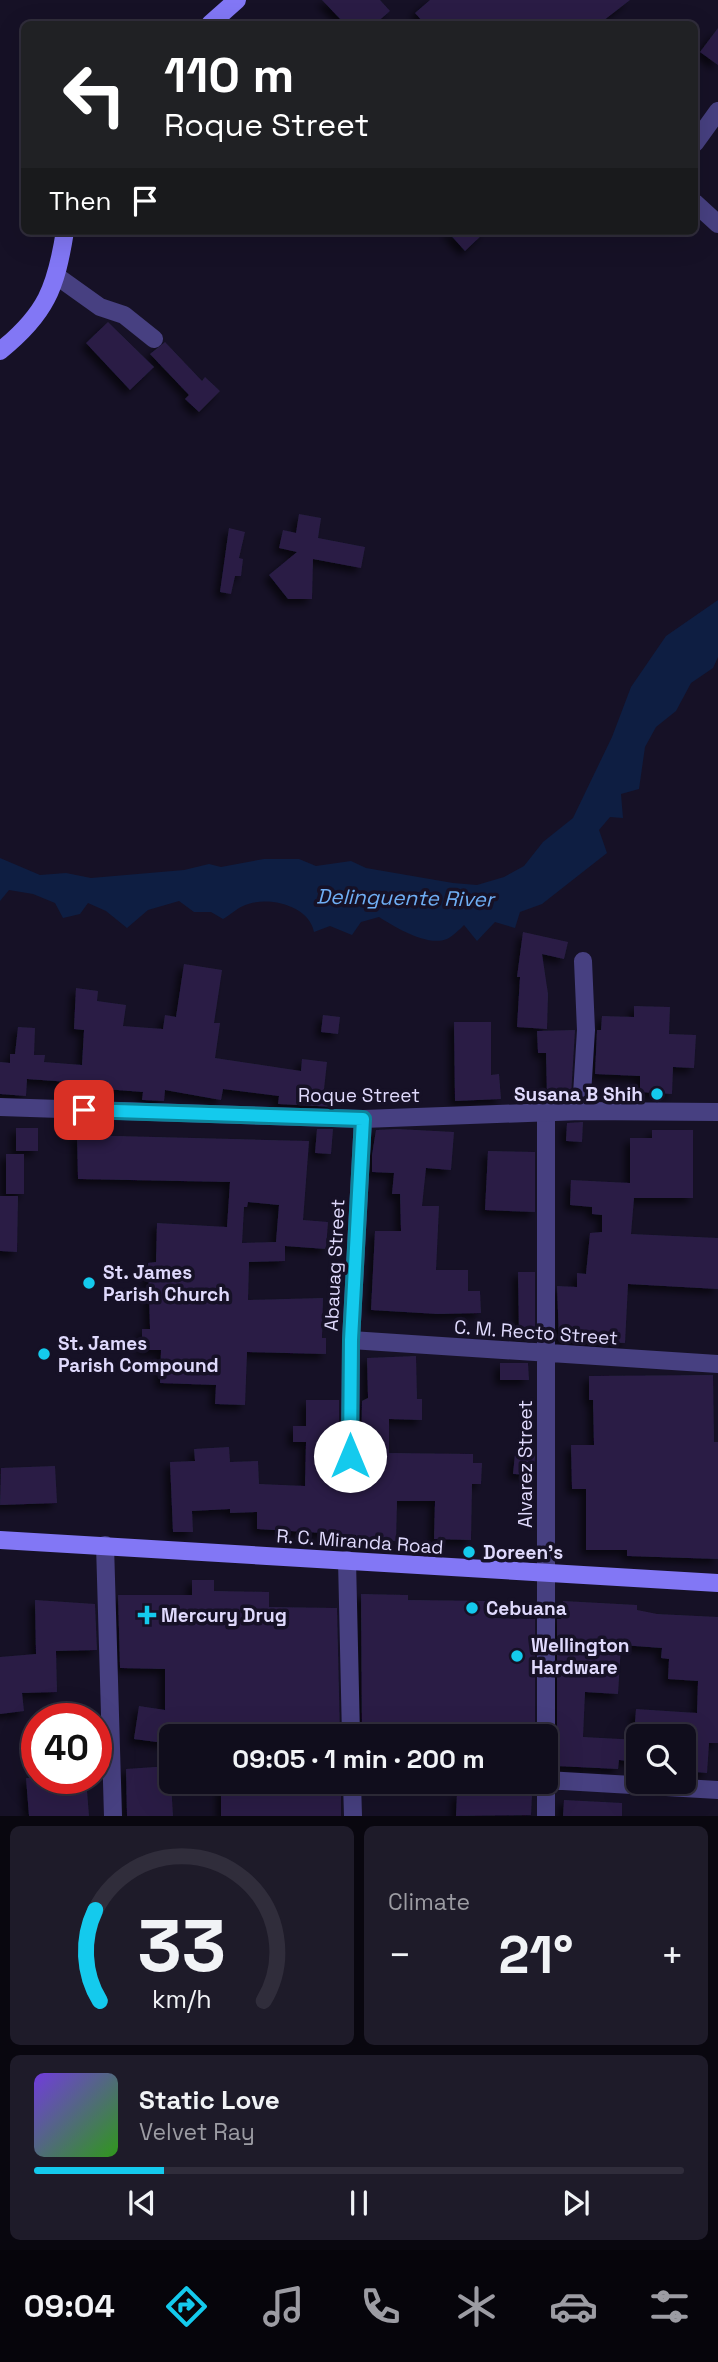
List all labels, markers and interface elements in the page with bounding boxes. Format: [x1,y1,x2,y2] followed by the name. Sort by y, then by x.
[164,44,294,106] text: 110 m
[49,49,140,140] icon: left
[164,105,369,145] text: Roque Street
[126,182,164,220] icon: arrive
[49,184,112,218] text: Then
[316,882,496,913] water label: Delinguente River
[54,1080,114,1140] pin
[514,1082,643,1107] place label: Susana B Shih
[298,1083,420,1108] street label: Roque Street
[649,1086,665,1102] marker: Susana B Shih
[65,1091,103,1129] icon: arrive
[319,1198,350,1332] street label: Abauag Street
[103,1260,230,1307] place label: St. James Parish Church
[81,1275,97,1291] marker: St. James Parish Church
[453,1314,619,1351] street label: C. M. Recto Street
[58,1331,219,1378] place label: St. James Parish Compound
[36,1346,52,1362] marker: St. James Parish Compound
[513,1400,538,1528] street label: Alvarez Street
[313,1419,387,1493] position arrow
[276,1523,444,1560] street label: R. C. Miranda Road
[483,1540,563,1565] place label: Doreen's
[461,1544,477,1560] marker: Doreen's
[486,1596,567,1621] place label: Cebuana
[464,1600,480,1616] marker: Cebuana
[161,1603,287,1628] place label: Mercury Drug
[139,1607,155,1623] marker: Mercury Drug
[531,1633,630,1680] place label: Wellington Hardware
[509,1648,525,1664] marker: Wellington Hardware
[21,1703,112,1794] speed limit sign: 40
[626,1724,696,1794] map controls
[626,1724,696,1794] button: search
[232,1742,485,1776] text: 09:05 · 1 min · 200 m
[388,1887,470,1917] text: Climate
[138,1900,226,1993] text: 33
[499,1922,573,1988] text: 21°
[388,1931,412,1979] text: −
[660,1931,684,1979] text: +
[152,1983,212,2015] text: km/h
[139,2083,280,2117] text: Static Love
[139,2117,255,2147] text: Velvet Ray
[123,2184,161,2222] icon: previous
[340,2184,378,2222] icon: pause
[557,2184,595,2222] icon: next
[162,2282,211,2331] icon: directions
[259,2282,308,2331] icon: music
[356,2282,405,2331] icon: phone
[452,2282,501,2331] icon: climate
[549,2282,598,2331] icon: car
[645,2282,694,2331] icon: filters
[24,2286,115,2326] text: 09:04

